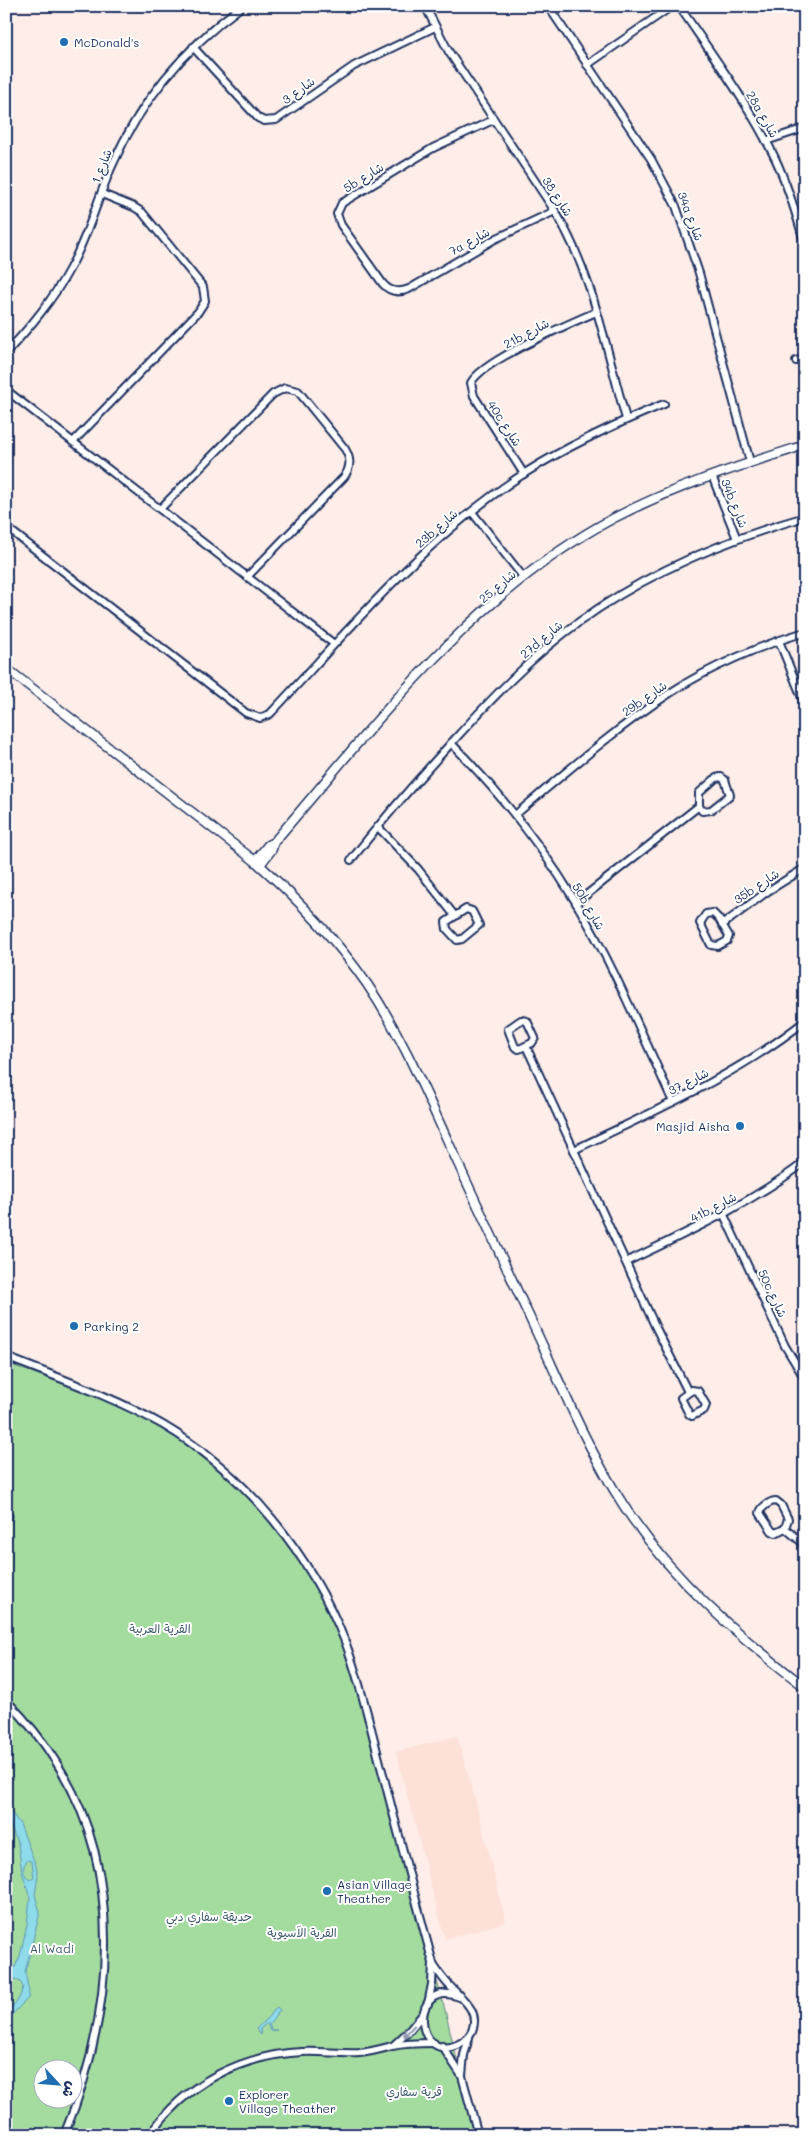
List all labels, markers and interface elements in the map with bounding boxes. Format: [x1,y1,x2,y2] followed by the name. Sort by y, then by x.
[74,34,139,50] place label: McDonald's
[58,36,70,48] marker: McDonald's
[278,73,319,109] street label: شارع 3
[742,88,783,141] street label: 28a شارع
[87,147,117,186] street label: شارع 1
[340,158,387,197] street label: 5b شارع
[538,173,577,220] street label: شارع 38
[672,189,708,244] street label: 34a شارع
[446,223,493,260] street label: 7a شارع
[500,314,553,353] street label: 21b شارع
[483,397,526,450] street label: 40c شارع
[716,476,752,531] street label: 34b شارع
[411,505,462,552] street label: 23b شارع
[475,566,520,608] street label: شارع 25
[516,617,567,663] street label: 27d شارع
[618,677,671,721] street label: 29b شارع
[730,865,783,909] street label: 35b شارع
[567,880,609,933] street label: 50b شارع
[665,1064,712,1100] street label: شارع 37
[656,1118,730,1134] place label: Masjid Aisha
[734,1120,746,1132] marker: Masjid Aisha
[687,1188,740,1228] street label: 41b شارع
[753,1266,791,1320] street label: 50c شارع
[84,1318,139,1334] place label: Parking 2
[68,1320,80,1332] marker: Parking 2
[129,1620,191,1637] park label: القرية العربية
[337,1876,412,1906] place label: Asian Village Theather
[321,1885,333,1897] marker: Asian Village Theather
[166,1908,252,1928] park label: حديقة سفاري دبي
[267,1924,337,1940] park label: القرية الآسيوية
[30,1940,74,1956] park label: Al Wadi
[403,2025,415,2038] one-way arrow
[32,2058,82,2108] north arrow
[58,2079,82,2101] text: ش
[386,2083,442,2101] park label: قرية سفاري
[239,2086,336,2116] place label: Explorer Village Theather
[223,2095,235,2107] marker: Explorer Village Theather

